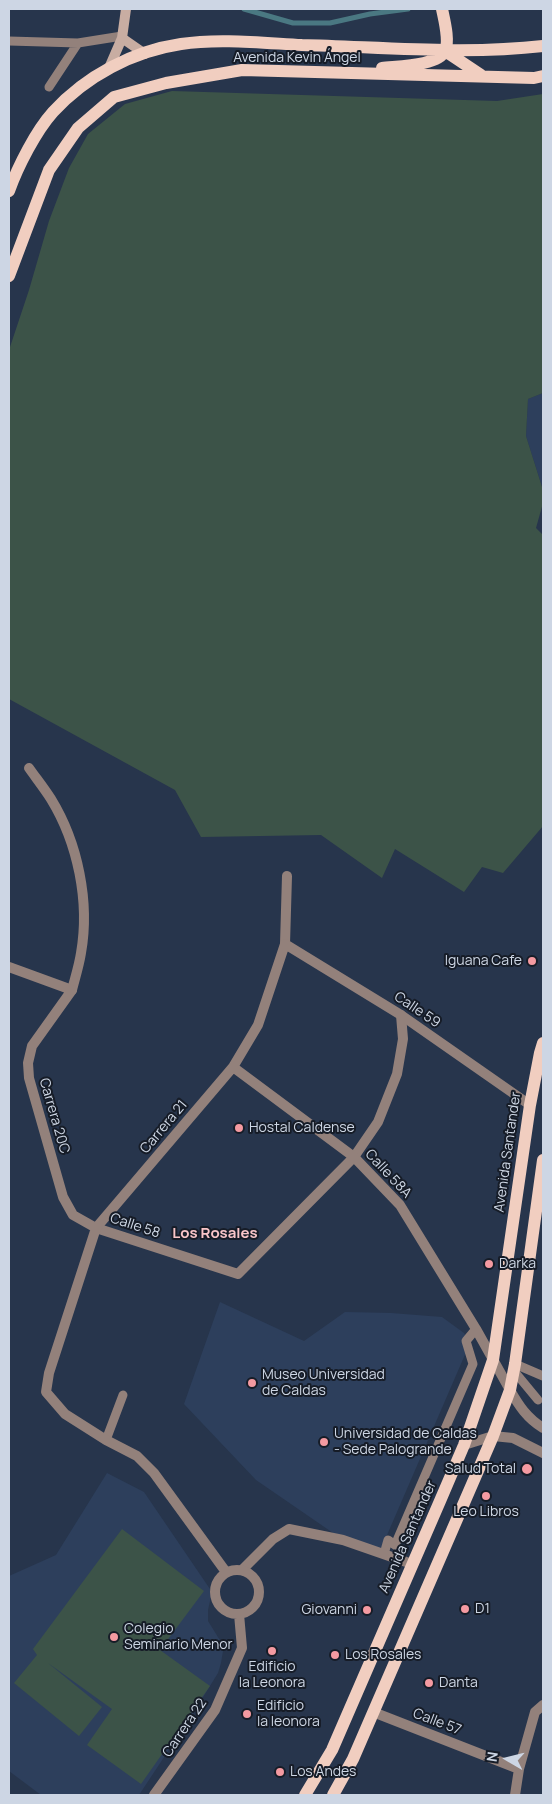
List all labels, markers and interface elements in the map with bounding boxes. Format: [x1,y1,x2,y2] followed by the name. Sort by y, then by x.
[233,50,361,66] street label: Avenida Kevin Ángel
[445,953,522,969] place label: Iguana Cafe
[526,955,538,967] marker: Iguana Cafe
[391,988,443,1032] street label: Calle 59
[35,1076,73,1156] street label: Carrera 20C
[491,1091,525,1213] street label: Avenida Santander
[137,1097,191,1157] street label: Carrera 21
[249,1120,355,1136] place label: Hostal Caldense
[233,1122,245,1134] marker: Hostal Caldense
[361,1146,415,1202] street label: Calle 58A
[108,1210,162,1242] street label: Calle 58
[172,1225,258,1243] district label: Los Rosales
[499,1256,536,1272] place label: Darka
[483,1258,495,1270] marker: Darka
[262,1367,385,1400] place label: Museo Universidad de Caldas
[246,1377,258,1389] marker: Museo Universidad de Caldas
[334,1426,477,1458] place label: Universidad de Caldas - Sede Palogrande
[318,1436,330,1448] marker: Universidad de Caldas - Sede Palogrande
[445,1461,516,1477] place label: Salud Total
[520,1462,534,1476] marker: Salud Total
[376,1478,440,1596] street label: Avenida Santander
[480,1490,492,1502] marker: Leo Libros
[453,1504,519,1520] place label: Leo Libros
[475,1601,490,1617] place label: D1
[301,1602,357,1618] place label: Giovanni
[459,1603,471,1615] marker: D1
[361,1604,373,1616] marker: Giovanni
[124,1621,233,1654] place label: Colegio Seminario Menor
[108,1631,120,1643] marker: Colegio Seminario Menor
[266,1645,278,1657] marker: Edificio la Leonora
[345,1647,421,1663] place label: Los Rosales
[329,1649,341,1661] marker: Los Rosales
[239,1659,305,1691] place label: Edificio la Leonora
[439,1675,478,1691] place label: Danta
[423,1677,435,1689] marker: Danta
[159,1695,211,1761] street label: Carrera 22
[257,1698,320,1730] place label: Edificio la leonora
[410,1705,464,1739] street label: Calle 57
[241,1708,253,1720] marker: Edificio la leonora
[482,1734,532,1784] north arrow
[482,1751,502,1763] text: N
[290,1764,356,1780] place label: Los Andes
[274,1766,286,1778] marker: Los Andes

